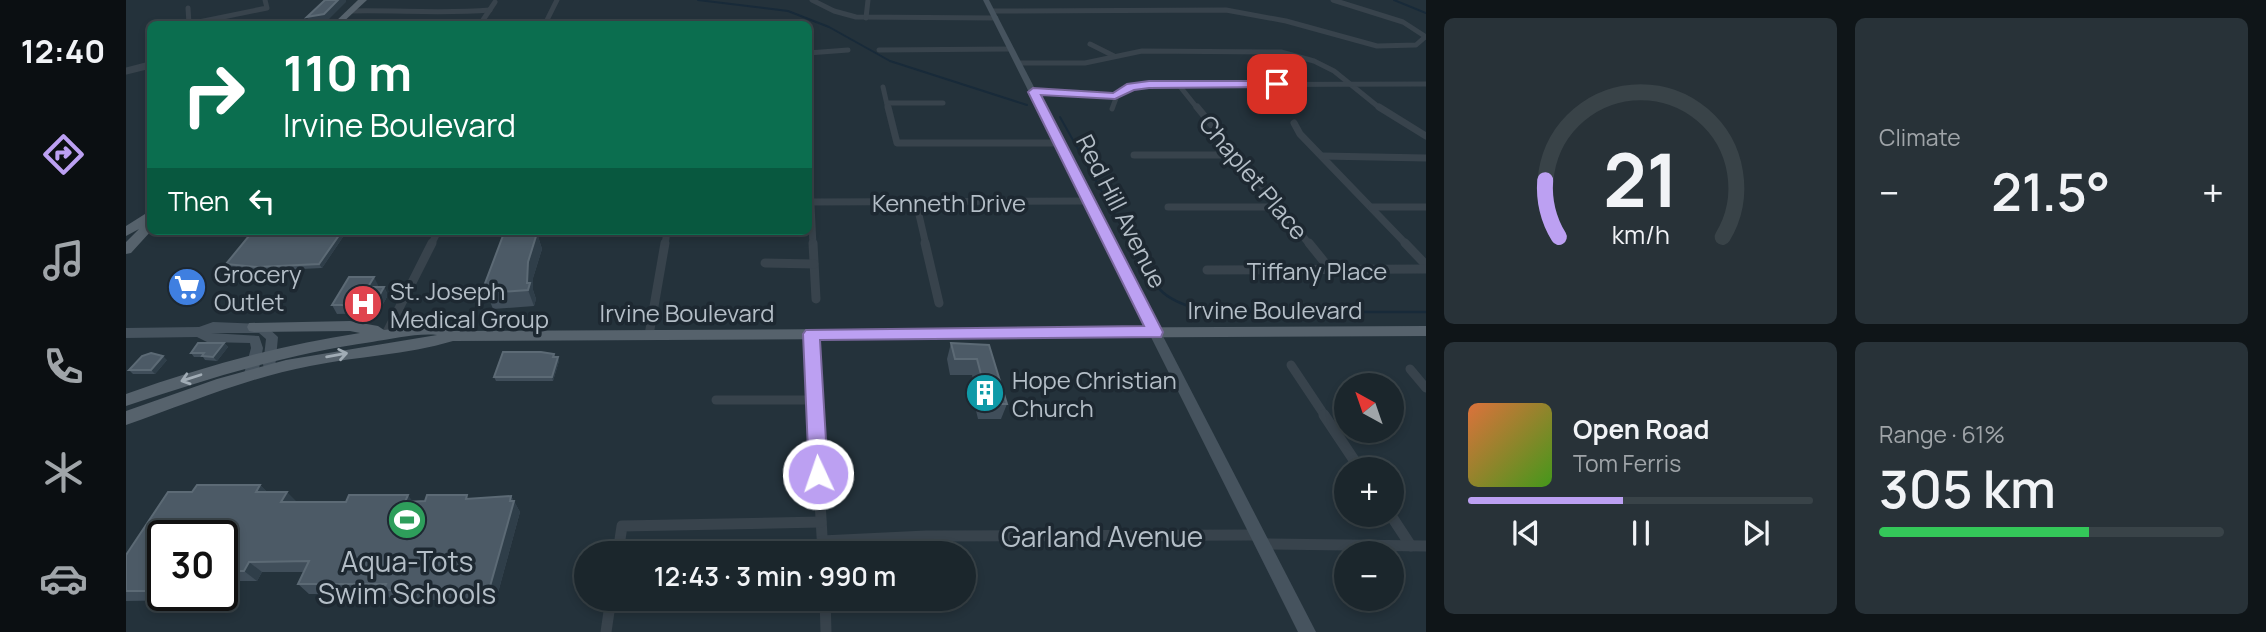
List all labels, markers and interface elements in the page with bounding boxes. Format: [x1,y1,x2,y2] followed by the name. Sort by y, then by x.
[21,29,105,73] text: 12:40
[283,39,412,106] text: 110 m
[168,49,259,140] icon: right
[1247,54,1307,114] pin
[1258,65,1296,103] icon: arrive
[283,103,516,147] text: Irvine Boulevard
[1192,108,1316,246] street label: Chaplet Place
[1879,121,1961,153] text: Climate
[1069,128,1175,294] street label: Red Hill Avenue
[1603,129,1678,229] text: 21
[39,130,88,179] icon: directions
[1991,156,2110,227] text: 21.5°
[1879,166,1900,218] text: −
[2202,166,2224,218] text: +
[243,182,281,220] icon: left
[168,183,229,219] text: Then
[872,186,1026,219] street label: Kenneth Drive
[1611,217,1670,252] text: km/h
[39,236,88,285] icon: music
[1247,254,1387,287] street label: Tiffany Place
[214,257,302,318] place label: Grocery Outlet
[166,266,208,308] supermarket icon: Grocery Outlet
[390,274,549,335] place label: St. Joseph Medical Group
[342,283,384,325] hospital icon: St. Joseph Medical Group
[1188,293,1362,326] street label: Irvine Boulevard
[600,296,774,329] street label: Irvine Boulevard
[39,342,88,391] icon: phone
[325,348,348,362] one-way arrow
[1012,363,1177,424] place label: Hope Christian Church
[181,372,203,385] one-way arrow
[964,372,1006,414] building icon: Hope Christian Church
[1334,373,1404,443] north arrow
[1334,373,1404,611] map controls
[1573,411,1709,447] text: Open Road
[1879,418,2005,450] text: Range · 61%
[781,437,855,511] position arrow
[1573,447,1681,479] text: Tom Ferris
[39,448,88,497] icon: climate
[1879,453,2056,524] text: 305 km
[1334,457,1404,527] button: +
[386,499,428,541] sports icon: Aqua-Tots Swim Schools
[1507,514,1545,552] icon: previous
[1622,514,1660,552] icon: pause
[1737,514,1775,552] icon: next
[1001,517,1203,555] street label: Garland Avenue
[147,520,238,611] speed limit sign: 30
[1334,541,1404,611] button: −
[318,542,496,612] place label: Aqua-Tots Swim Schools
[39,554,88,603] icon: car
[654,558,896,594] text: 12:43 · 3 min · 990 m

